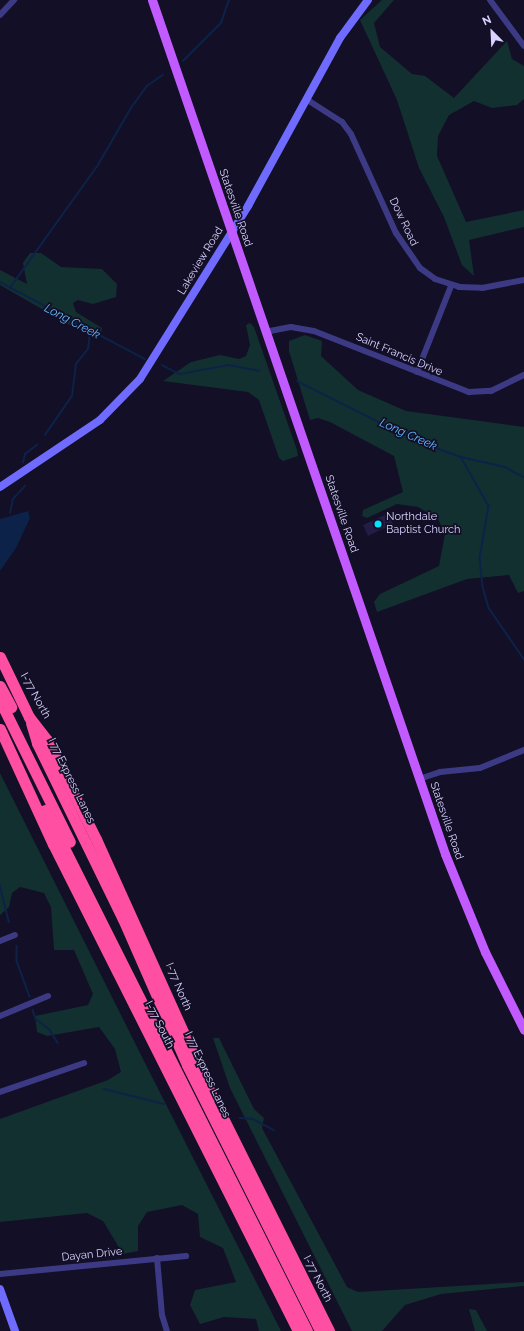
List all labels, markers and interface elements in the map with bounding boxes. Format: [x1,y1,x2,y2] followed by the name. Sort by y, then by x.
[472,12,512,52] north arrow
[480,13,493,28] text: N
[216,167,254,249] street label: Statesville Road
[386,196,420,248] street label: Dow Road
[176,225,226,297] street label: Lakeview Road
[42,301,102,343] water label: Long Creek
[354,331,444,379] street label: Saint Francis Drive
[377,416,439,454] water label: Long Creek
[322,473,360,555] street label: Statesville Road
[386,511,461,537] place label: Northdale Baptist Church
[373,519,383,529] marker: Northdale Baptist Church
[17,671,53,721] street label: I-77 North
[45,736,97,826] street label: I 77 Express Lanes
[427,780,465,862] street label: Statesville Road
[162,961,194,1013] street label: I-77 North
[141,999,177,1051] street label: I-77 South
[181,1030,233,1120] street label: I 77 Express Lanes
[61,1245,123,1265] street label: Dayan Drive
[300,1254,334,1304] street label: I-77 North

